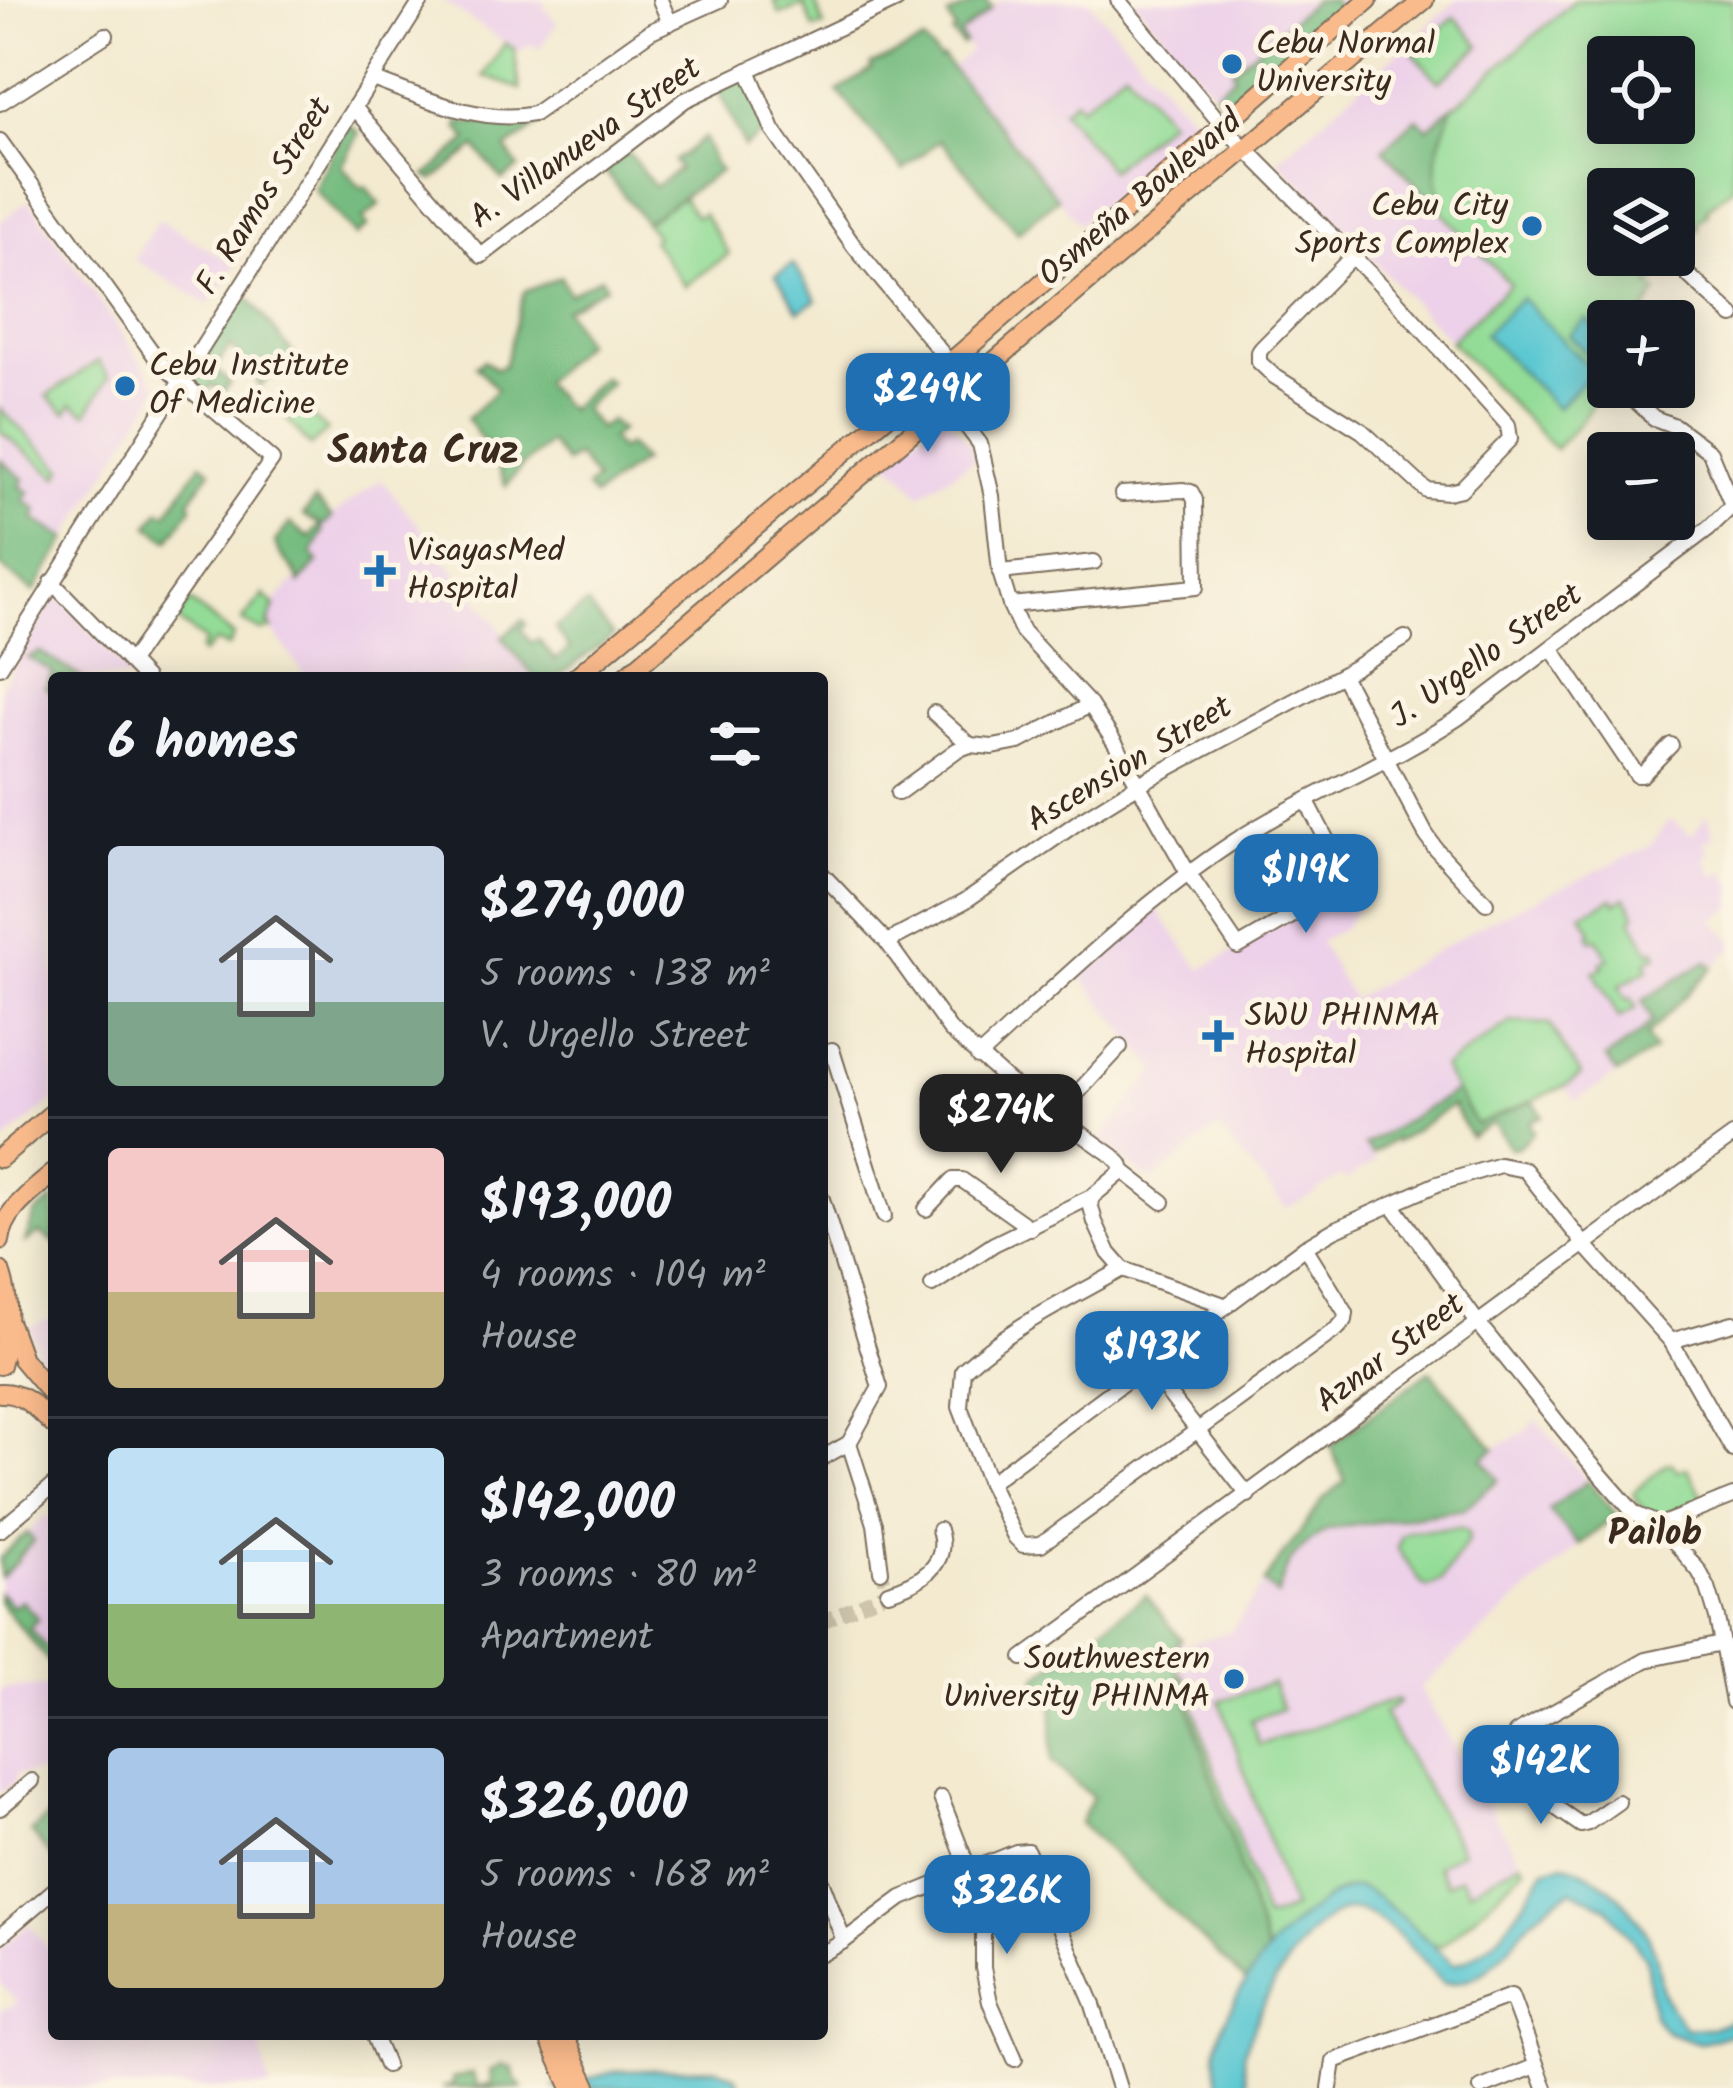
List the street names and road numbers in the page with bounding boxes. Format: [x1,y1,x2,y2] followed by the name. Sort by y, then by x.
[459,43,714,244] street label: A. Villanueva Street
[183,86,348,307] street label: F. Ramos Street
[1027,96,1256,301] street label: Osmeña Boulevard
[1379,570,1596,743] street label: J. Urgello Street
[1017,682,1244,848] street label: Ascension Street
[1305,1279,1478,1428] street label: Aznar Street

